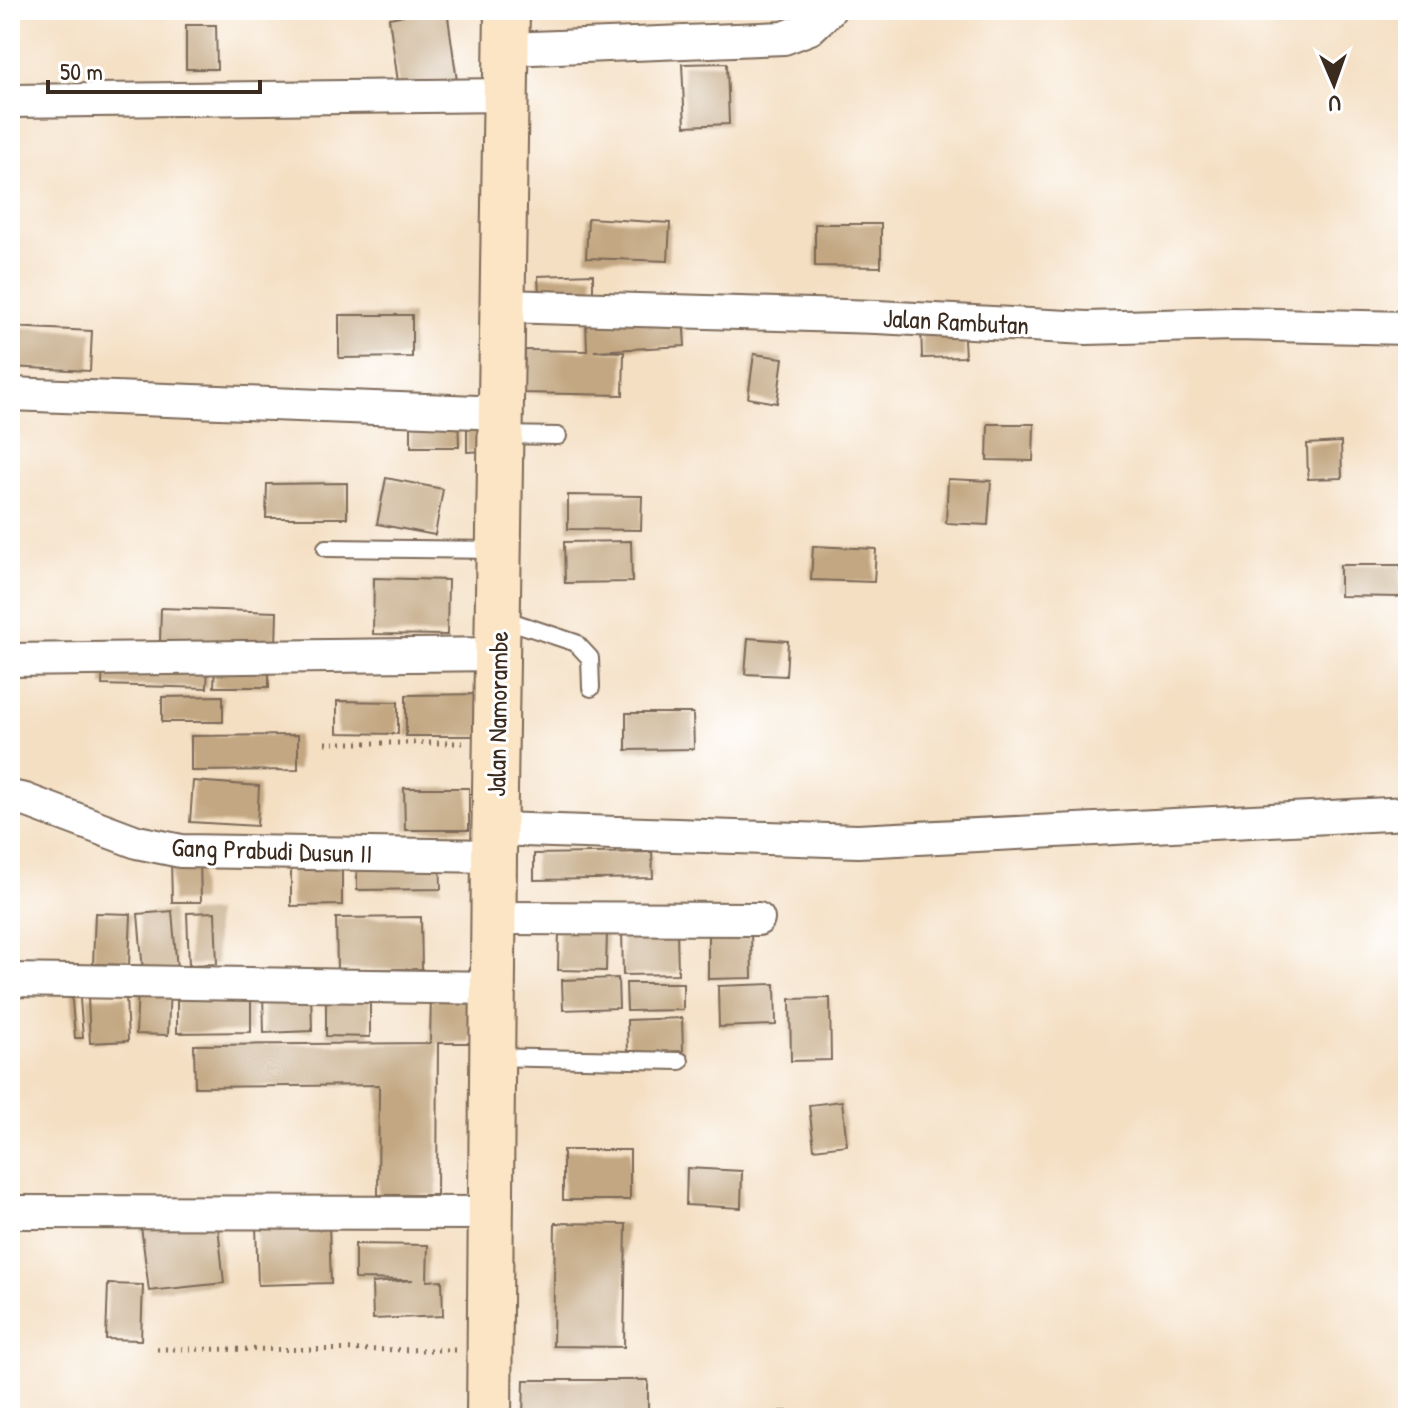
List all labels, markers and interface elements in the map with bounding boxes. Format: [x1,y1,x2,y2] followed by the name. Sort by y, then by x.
[48,44,260,94] scale bar
[1294,44,1374,124] north arrow
[60,55,103,87] text: 50 m
[1328,89,1341,119] text: U
[882,300,1030,342] street label: Jalan Rambutan
[478,631,516,797] street label: Jalan Namorambe
[171,829,373,871] street label: Gang Prabudi Dusun II

